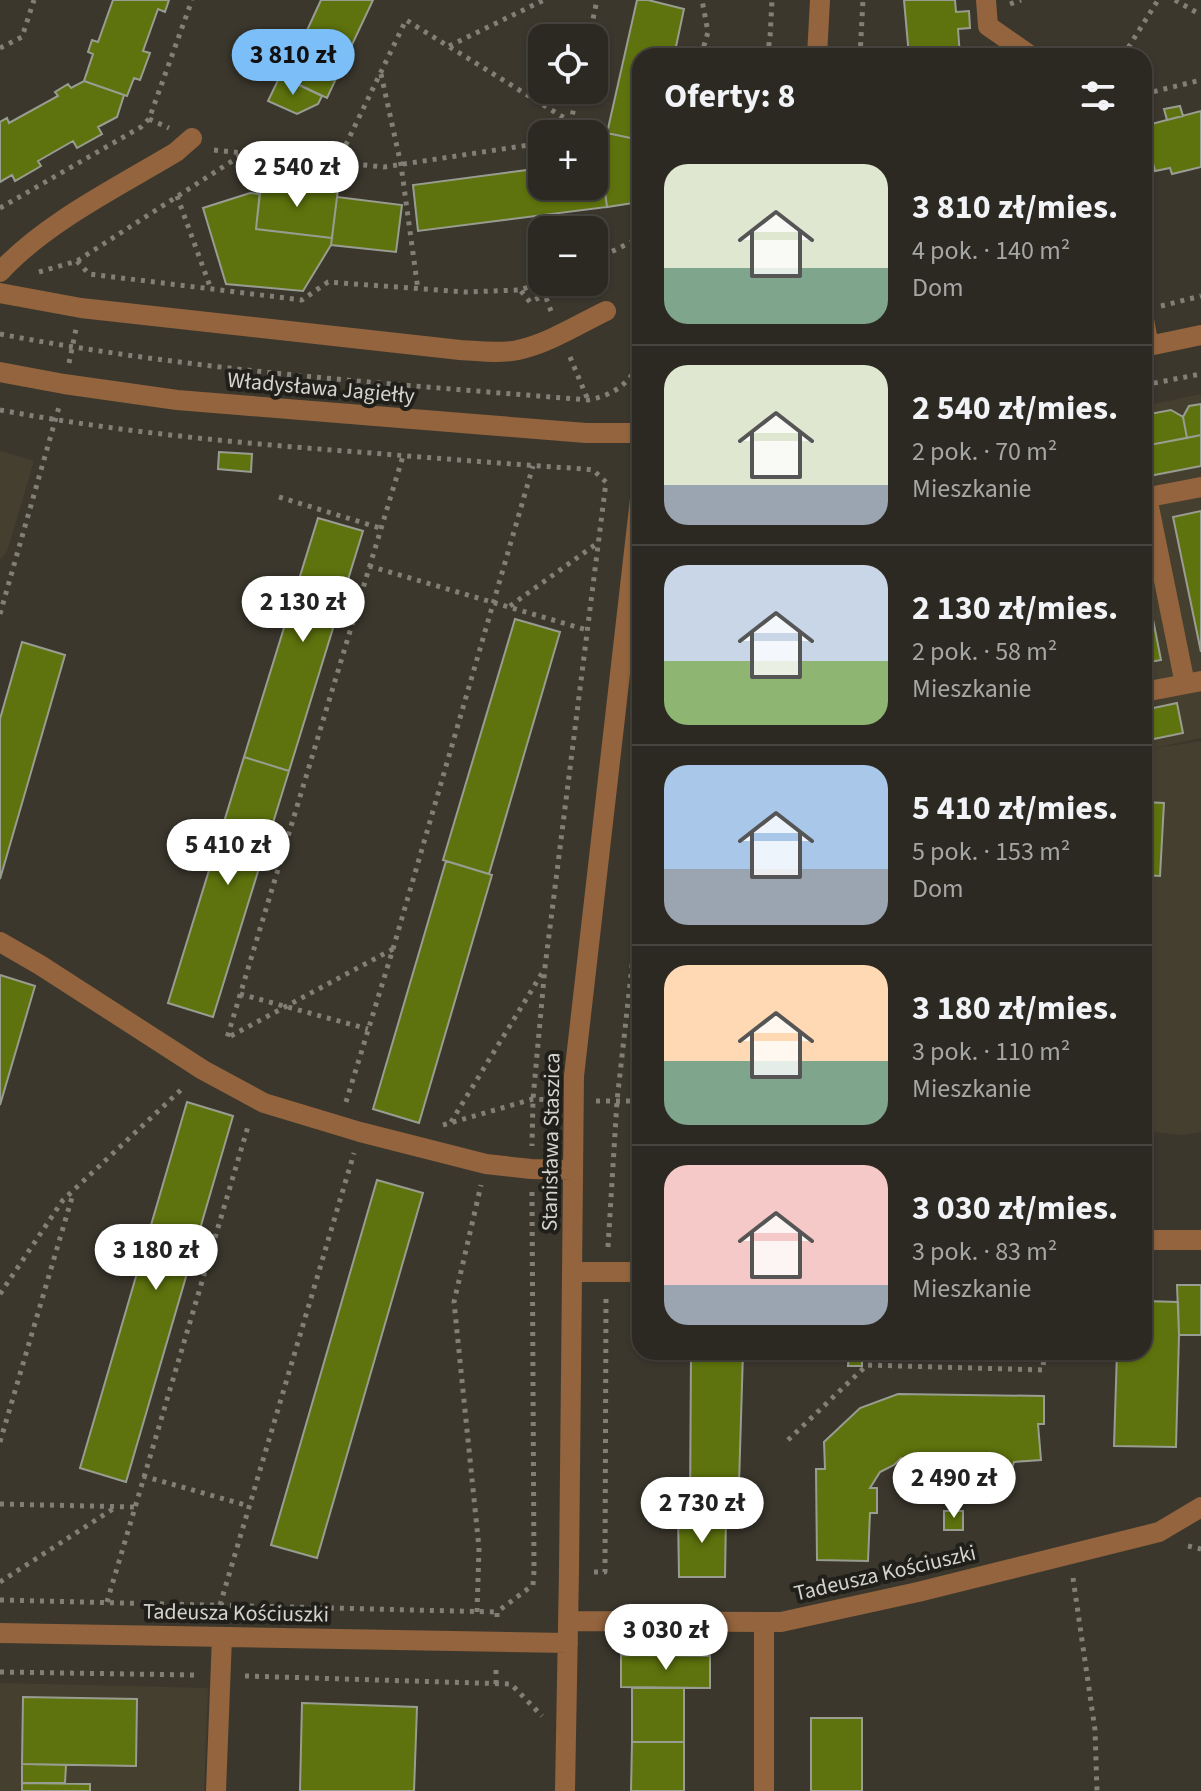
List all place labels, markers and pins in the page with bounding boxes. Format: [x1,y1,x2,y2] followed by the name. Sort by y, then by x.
[210,29,376,97] pin: 3 810 zł
[214,141,380,209] pin: 2 540 zł
[220,576,386,644] pin: 2 130 zł
[145,819,311,887] pin: 5 410 zł
[73,1224,239,1292] pin: 3 180 zł
[871,1452,1037,1520] pin: 2 490 zł
[619,1477,785,1545] pin: 2 730 zł
[583,1604,749,1672] pin: 3 030 zł

